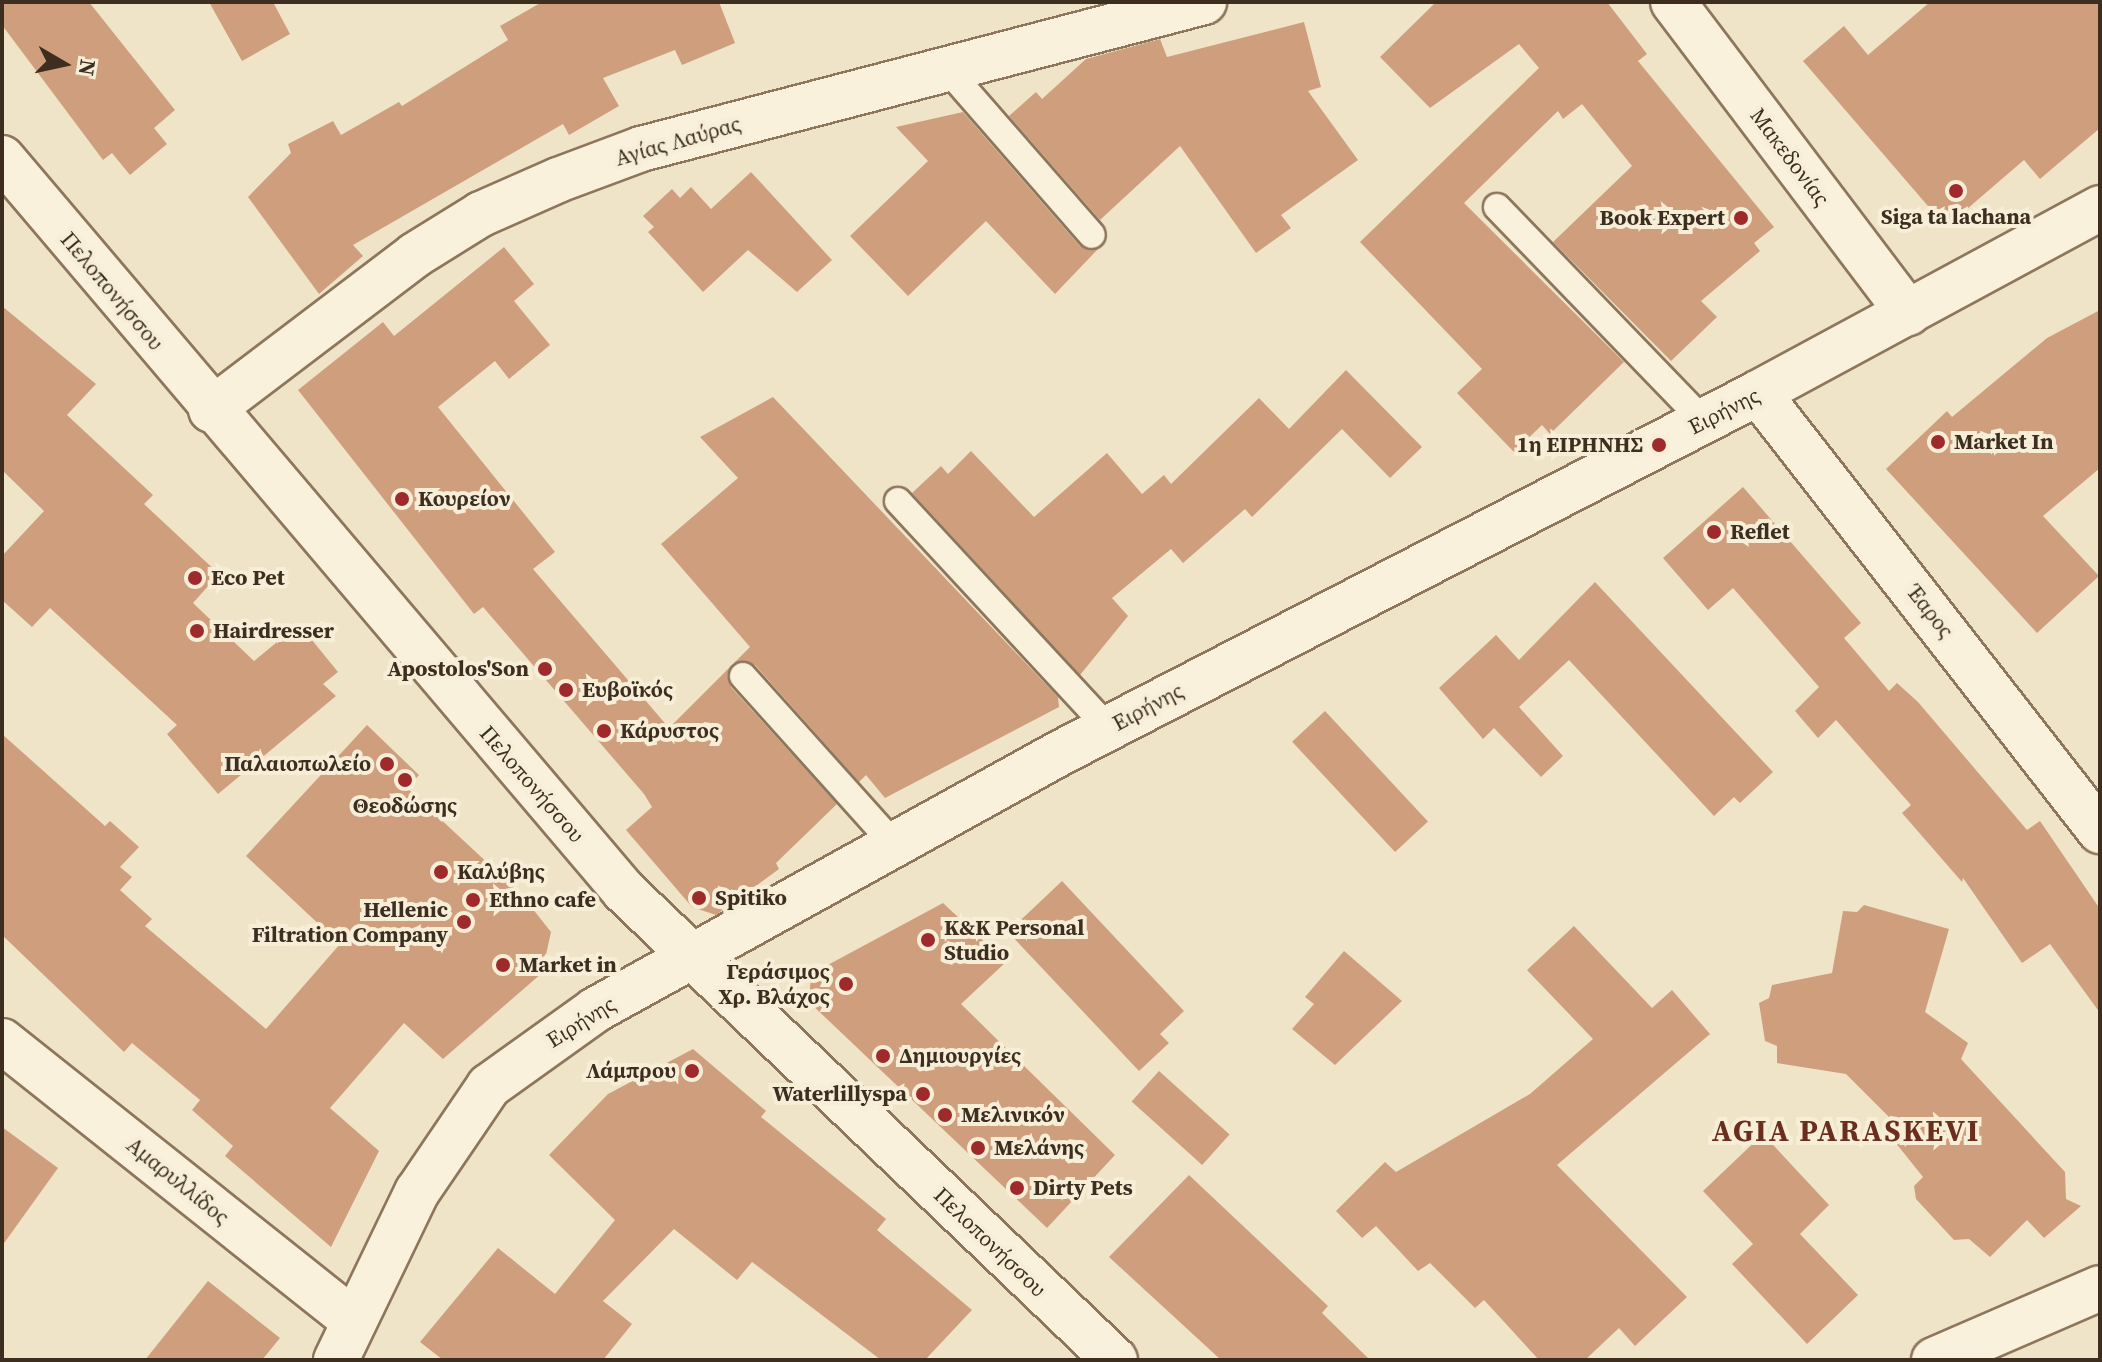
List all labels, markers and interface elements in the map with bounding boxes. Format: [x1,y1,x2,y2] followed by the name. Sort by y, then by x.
[24,24,104,104] north arrow
[72,57,104,78] text: N
[1745,103,1835,211] street label: Μακεδονίας
[612,110,744,172] street label: Αγίας Λαύρας
[1947,182,1965,200] marker: Siga ta lachana
[1881,204,2031,230] place label: Siga ta lachana
[1600,205,1725,231] place label: Book Expert
[1732,209,1750,227] marker: Book Expert
[55,227,169,355] street label: Πελοπονήσσου
[1684,382,1764,440] street label: Ειρήνης
[1954,429,2053,455] place label: Market In
[1517,432,1643,458] place label: 1η ΕΙΡΗΝΗΣ
[1929,433,1947,451] marker: Market In
[1650,436,1668,454] marker: 1η ΕΙΡΗΝΗΣ
[418,486,511,512] place label: Κουρείον
[393,490,411,508] marker: Κουρείον
[1730,519,1790,545] place label: Reflet
[1705,523,1723,541] marker: Reflet
[211,565,285,591] place label: Eco Pet
[186,569,204,587] marker: Eco Pet
[1901,579,1959,643] street label: Έαρος
[213,618,334,644] place label: Hairdresser
[188,622,206,640] marker: Hairdresser
[387,656,529,682] place label: Apostolos'Son
[536,660,554,678] marker: Apostolos'Son
[582,677,673,703] place label: Ευβοϊκός
[1108,677,1188,737] street label: Ειρήνης
[557,681,575,699] marker: Ευβοϊκός
[620,718,719,744] place label: Κάρυστος
[474,720,590,848] street label: Πελοπονήσσου
[595,722,613,740] marker: Κάρυστος
[224,751,371,777] place label: Παλαιοπωλείο
[378,755,396,773] marker: Παλαιοπωλείο
[396,771,414,789] marker: Θεοδώσης
[353,793,457,819] place label: Θεοδώσης
[457,859,545,885] place label: Καλύβης
[432,863,450,881] marker: Καλύβης
[715,885,787,911] place label: Spitiko
[489,887,596,913] place label: Ethno cafe
[690,889,708,907] marker: Spitiko
[464,891,482,909] marker: Ethno cafe
[252,896,448,948] place label: Hellenic Filtration Company
[455,913,473,931] marker: Hellenic Filtration Company
[944,914,1084,966] place label: K&K Personal Studio
[919,931,937,949] marker: K&K Personal Studio
[519,952,617,978] place label: Market in
[494,956,512,974] marker: Market in
[718,958,830,1010] place label: Γεράσιμος Χρ. Βλάχος
[837,975,855,993] marker: Γεράσιμος Χρ. Βλάχος
[542,991,620,1053] street label: Ειρήνης
[899,1043,1021,1069] place label: Δημιουργίες
[874,1047,892,1065] marker: Δημιουργίες
[586,1058,676,1084] place label: Λάμπρου
[683,1062,701,1080] marker: Λάμπρου
[772,1081,907,1107] place label: Waterlillyspa
[914,1085,932,1103] marker: Waterlillyspa
[961,1102,1065,1128] place label: Μελινικόν
[936,1106,954,1124] marker: Μελινικόν
[1712,1113,1980,1149] district label: AGIA PARASKEVI
[121,1132,235,1230] street label: Αμαρυλλίδος
[994,1135,1084,1161] place label: Μελάνης
[969,1139,987,1157] marker: Μελάνης
[1033,1175,1133,1201] place label: Dirty Pets
[1008,1179,1026,1197] marker: Dirty Pets
[928,1182,1052,1302] street label: Πελοπονήσσου

